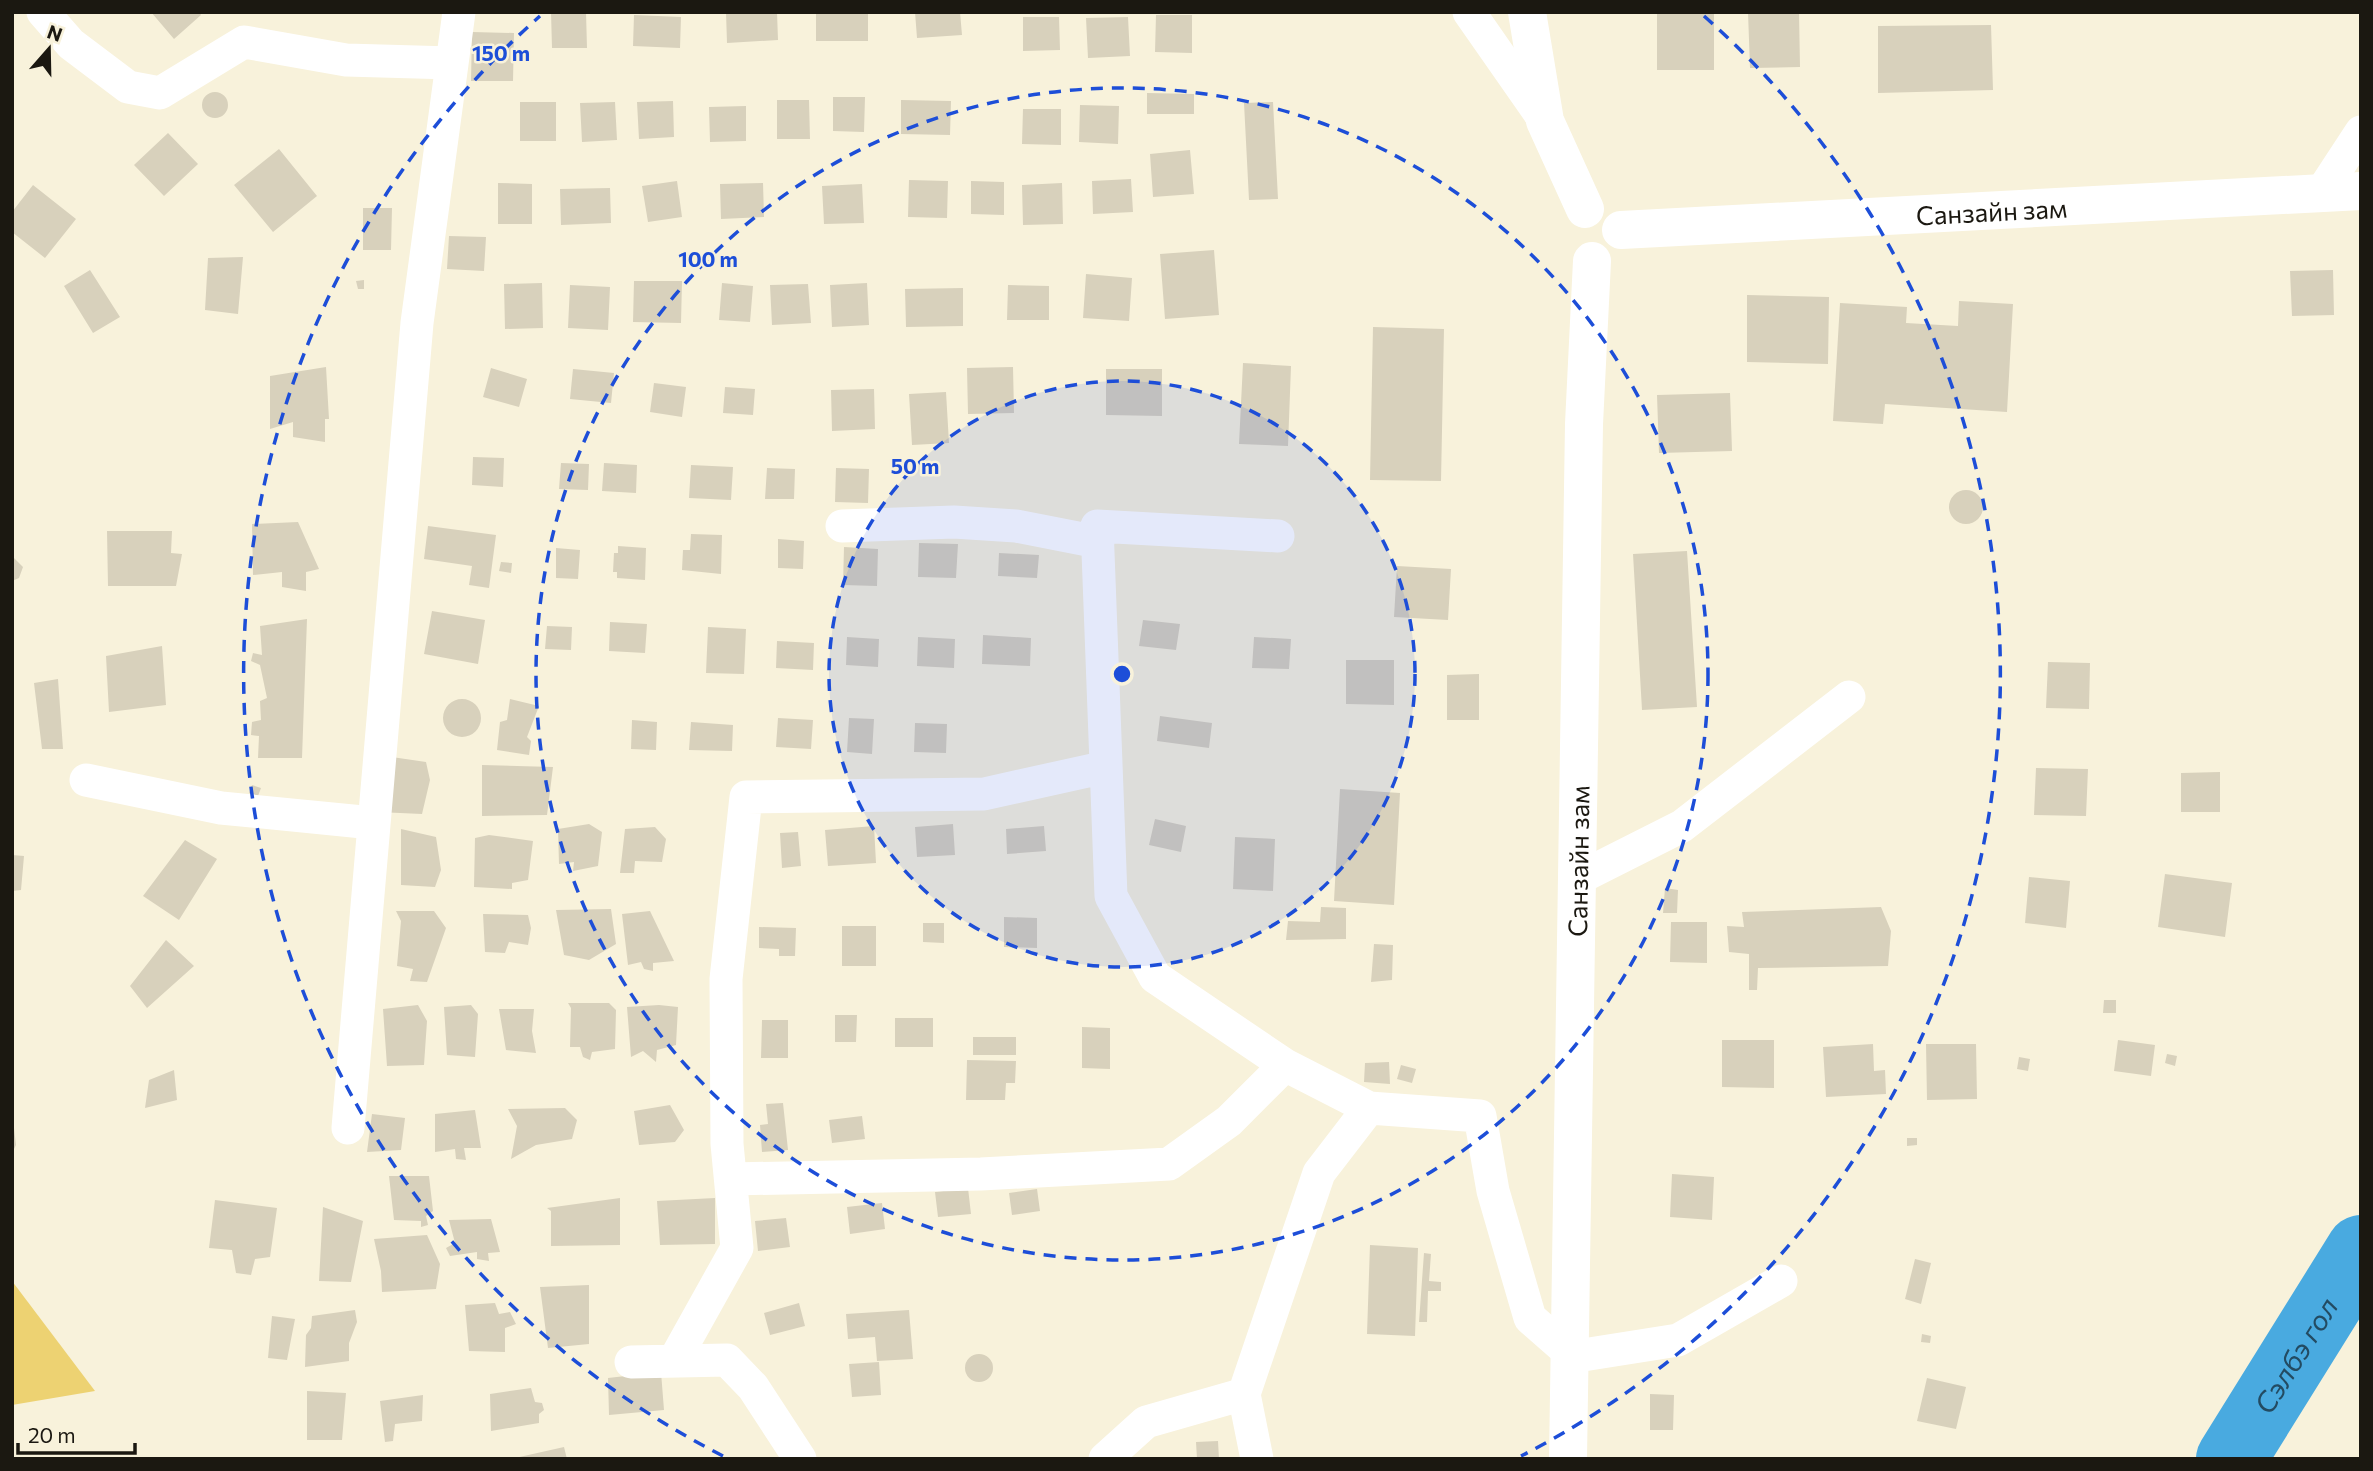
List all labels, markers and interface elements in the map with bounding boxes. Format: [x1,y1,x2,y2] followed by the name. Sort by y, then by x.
[14,14,84,84] north arrow
[44,19,66,46] text: N
[472,40,530,65] text: 150 m
[1915,191,2068,230] street label: Санзайн зам
[678,246,738,271] text: 100 m
[891,453,939,478] text: 50 m
[1110,662,1134,686] centre of rings
[1561,785,1594,937] street label: Санзайн зам
[2247,1291,2344,1420] water label: Сэлбэ гол
[18,1412,135,1456] scale bar
[28,1422,76,1447] text: 20 m

